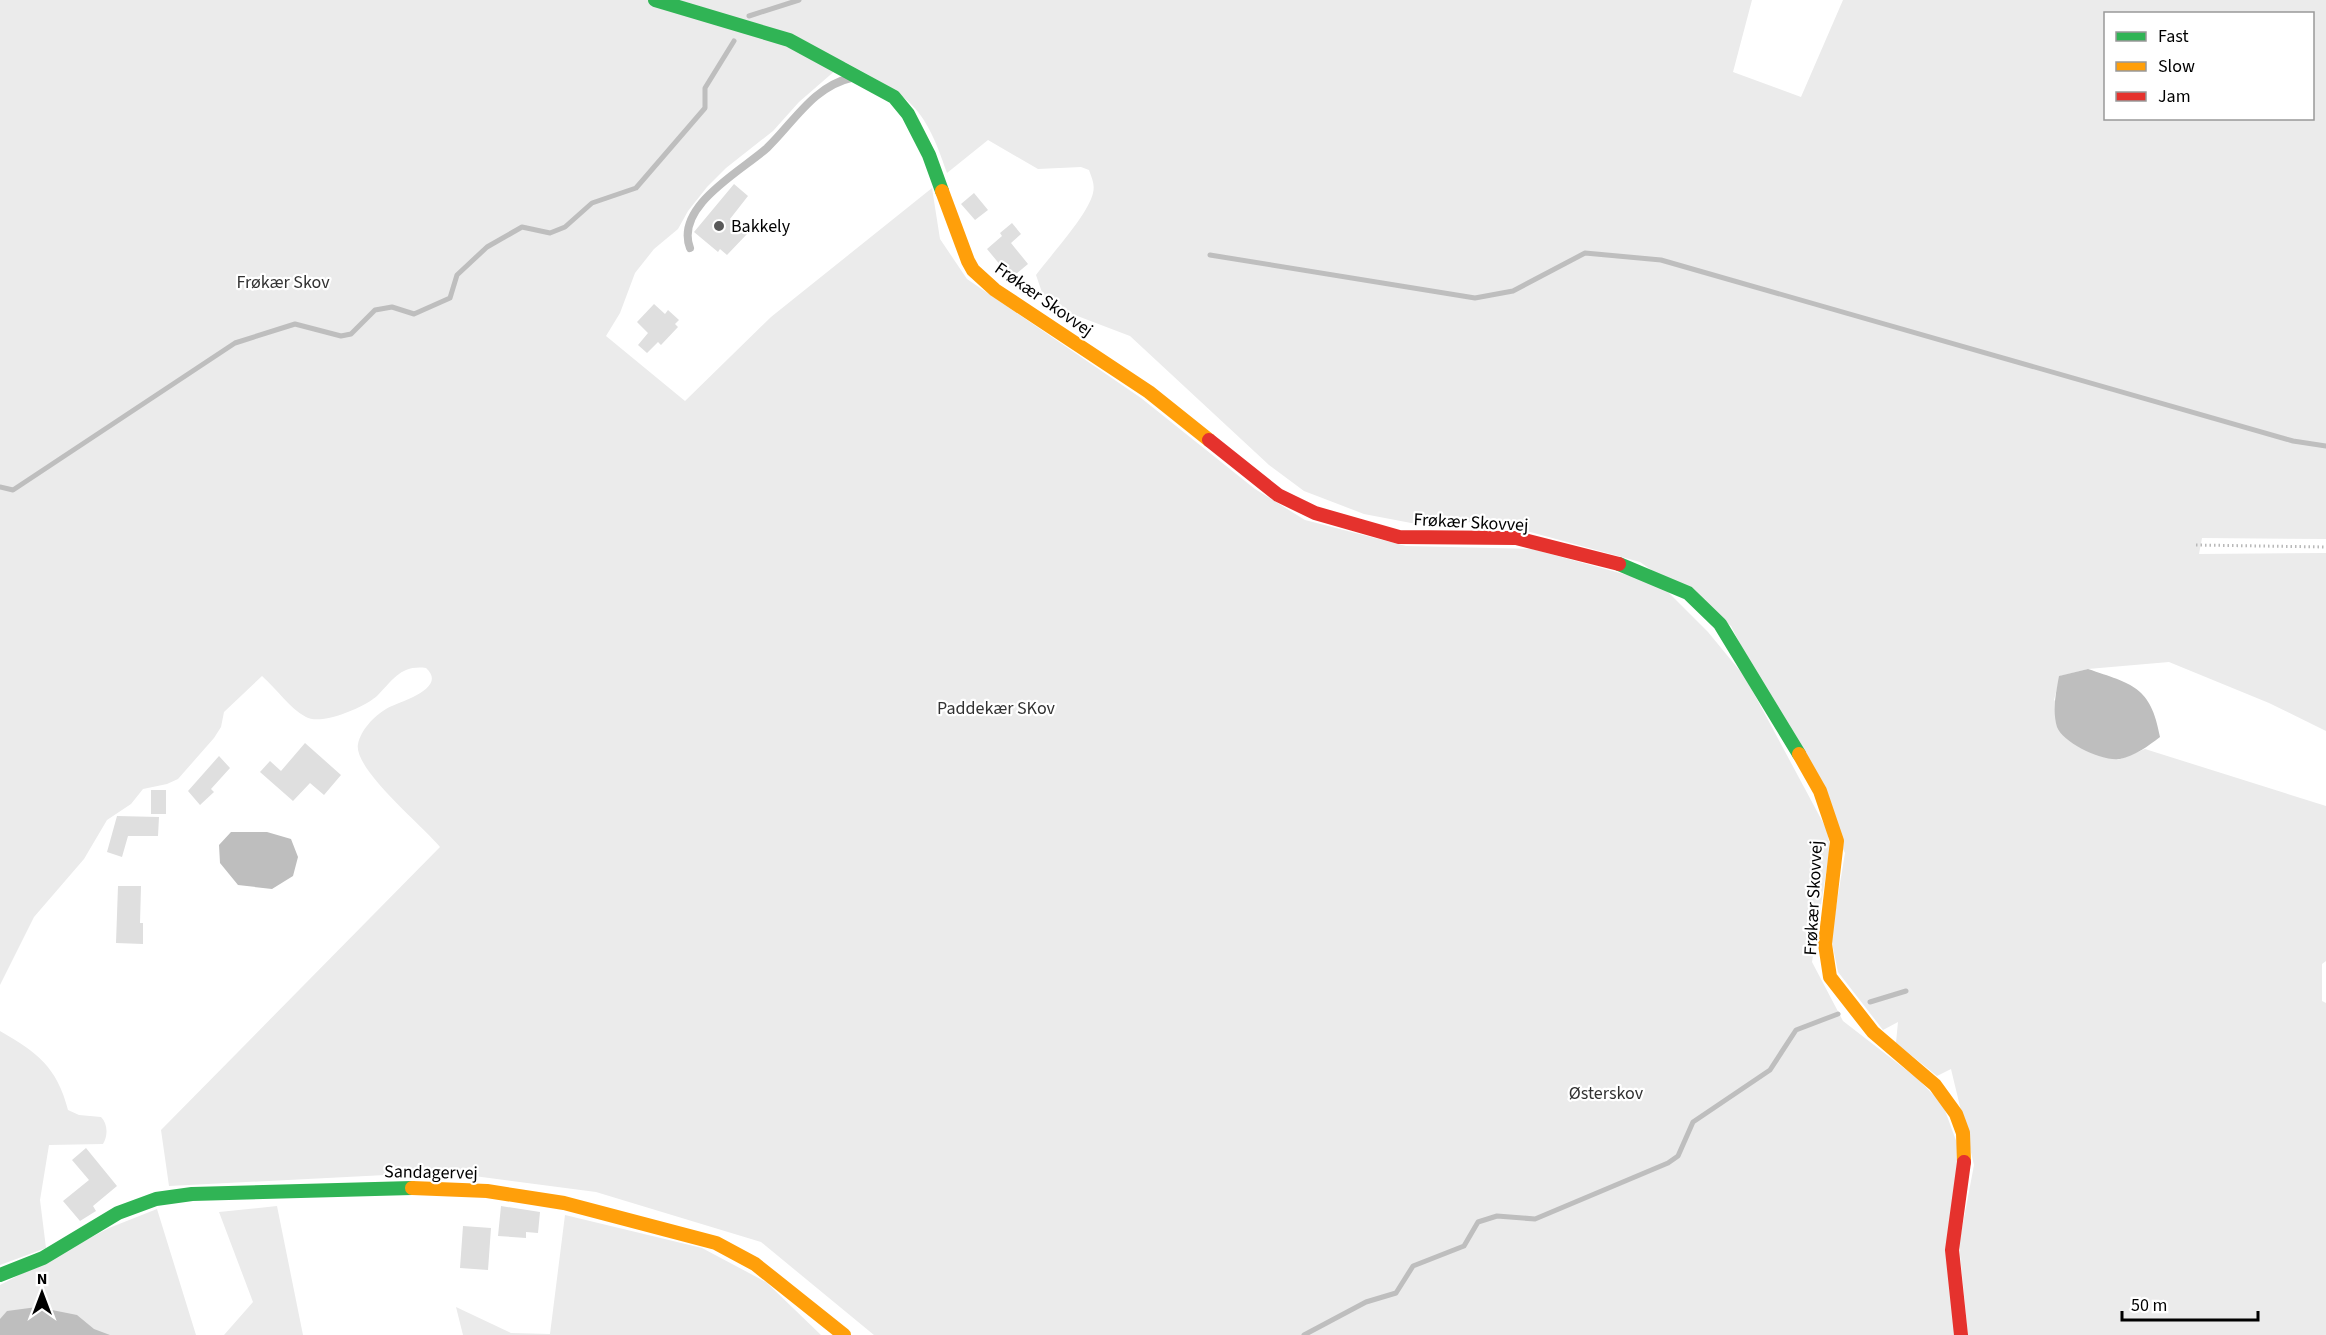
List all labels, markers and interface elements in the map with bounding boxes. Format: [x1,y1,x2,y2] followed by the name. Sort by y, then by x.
[2104,12,2314,120] legend
[2158,24,2189,49] text: Fast
[2158,54,2195,79] text: Slow
[2158,84,2191,109] text: Jam
[731,214,791,239] place label: Bakkely
[712,219,726,233] marker: Bakkely
[989,256,1098,343] street label: Frøkær Skovvej
[236,270,330,295] park label: Frøkær Skov
[1413,507,1529,538] street label: Frøkær Skovvej
[937,696,1056,721] park label: Paddekær SKov
[1798,840,1829,956] street label: Frøkær Skovvej
[1569,1081,1644,1106] park label: Østerskov
[384,1159,478,1186] street label: Sandagervej
[12,1263,72,1323] north arrow
[37,1268,47,1290] text: N
[2122,1284,2258,1322] scale bar
[2131,1293,2167,1318] text: 50 m

